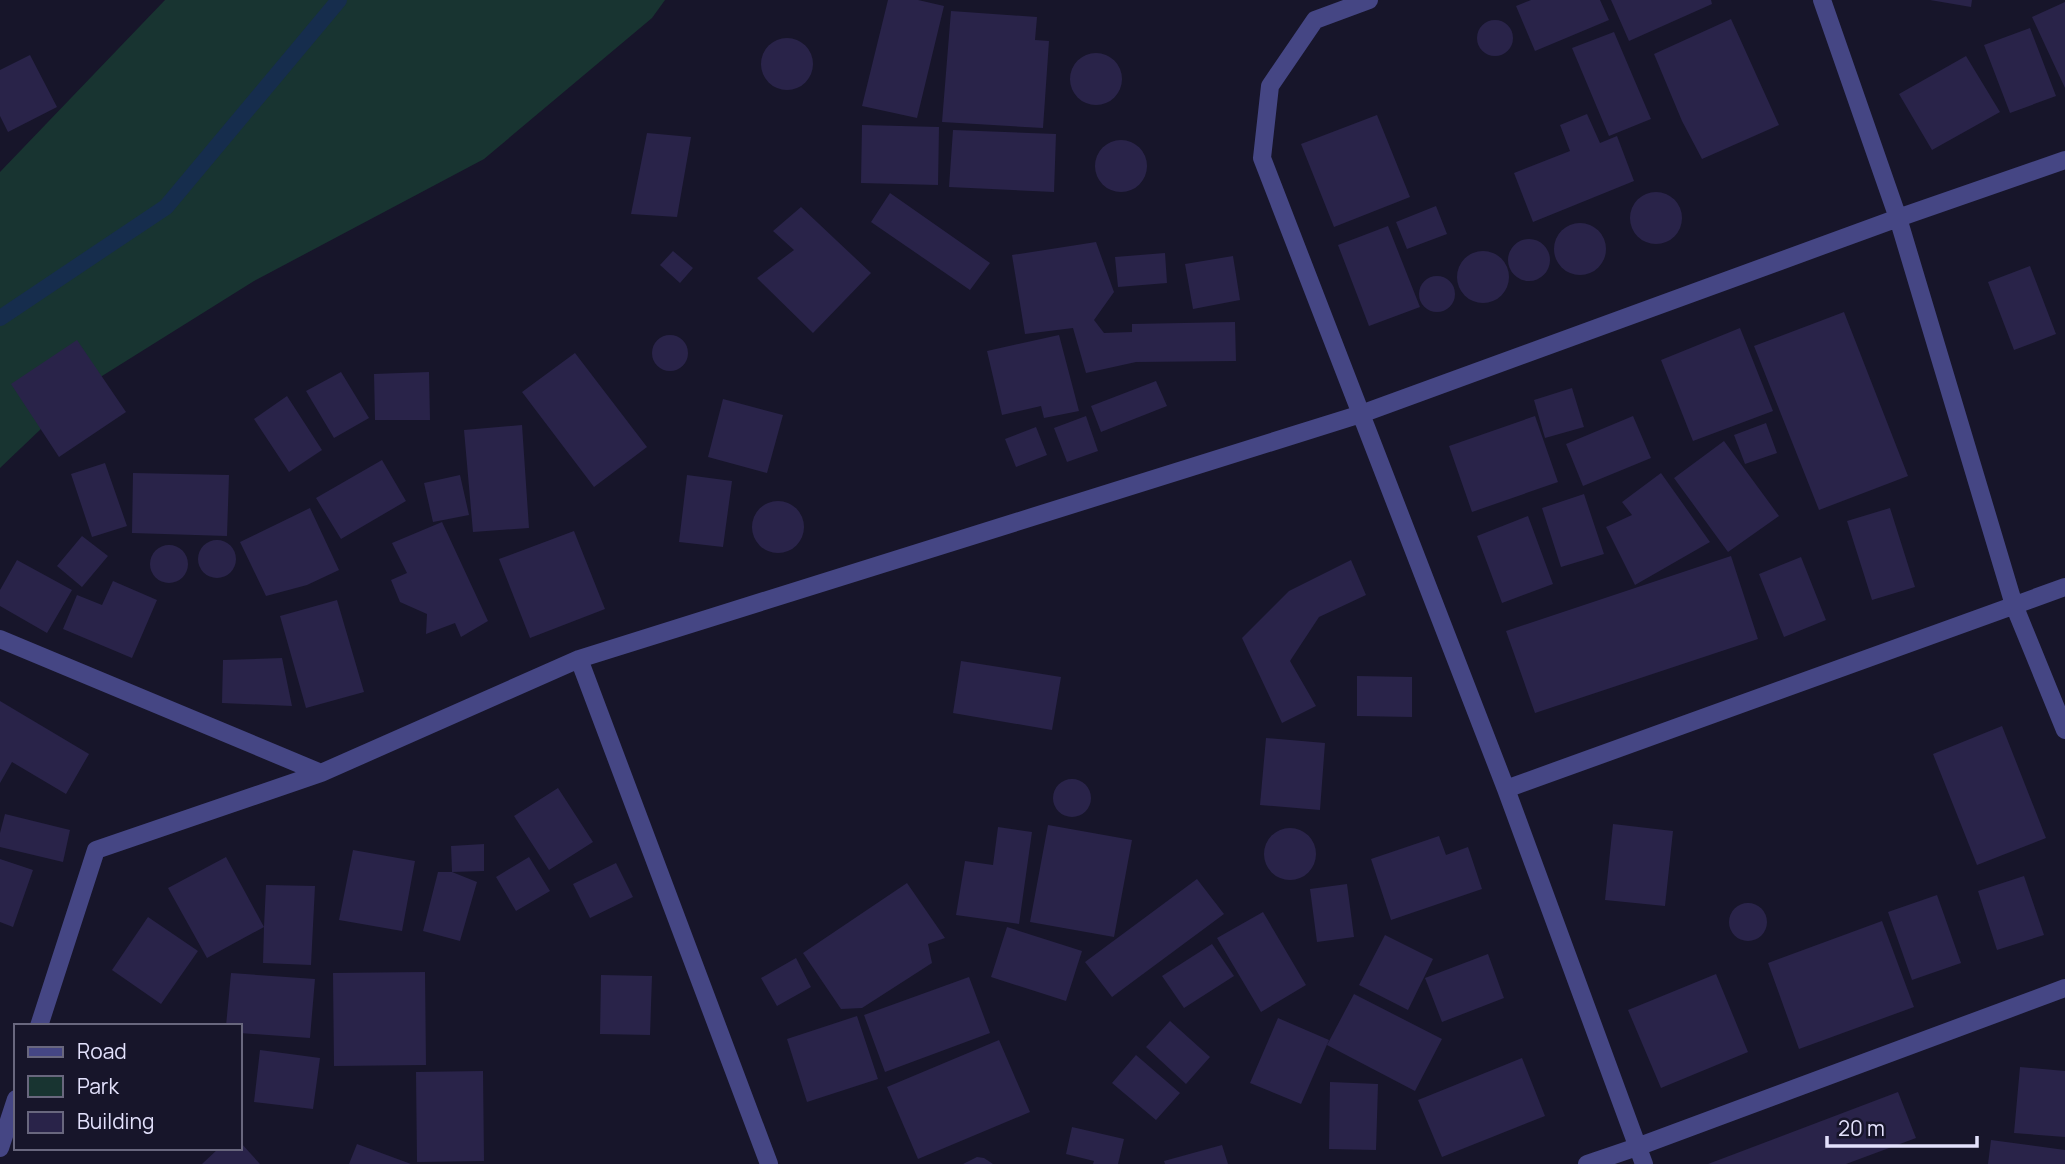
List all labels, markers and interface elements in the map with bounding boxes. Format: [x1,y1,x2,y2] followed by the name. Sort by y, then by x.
[14,1024,242,1150] legend
[77,1037,127,1065] text: Road
[77,1072,119,1100] text: Park
[1827,1104,1978,1148] scale bar
[77,1107,154,1135] text: Building
[1838,1114,1885,1142] text: 20 m

